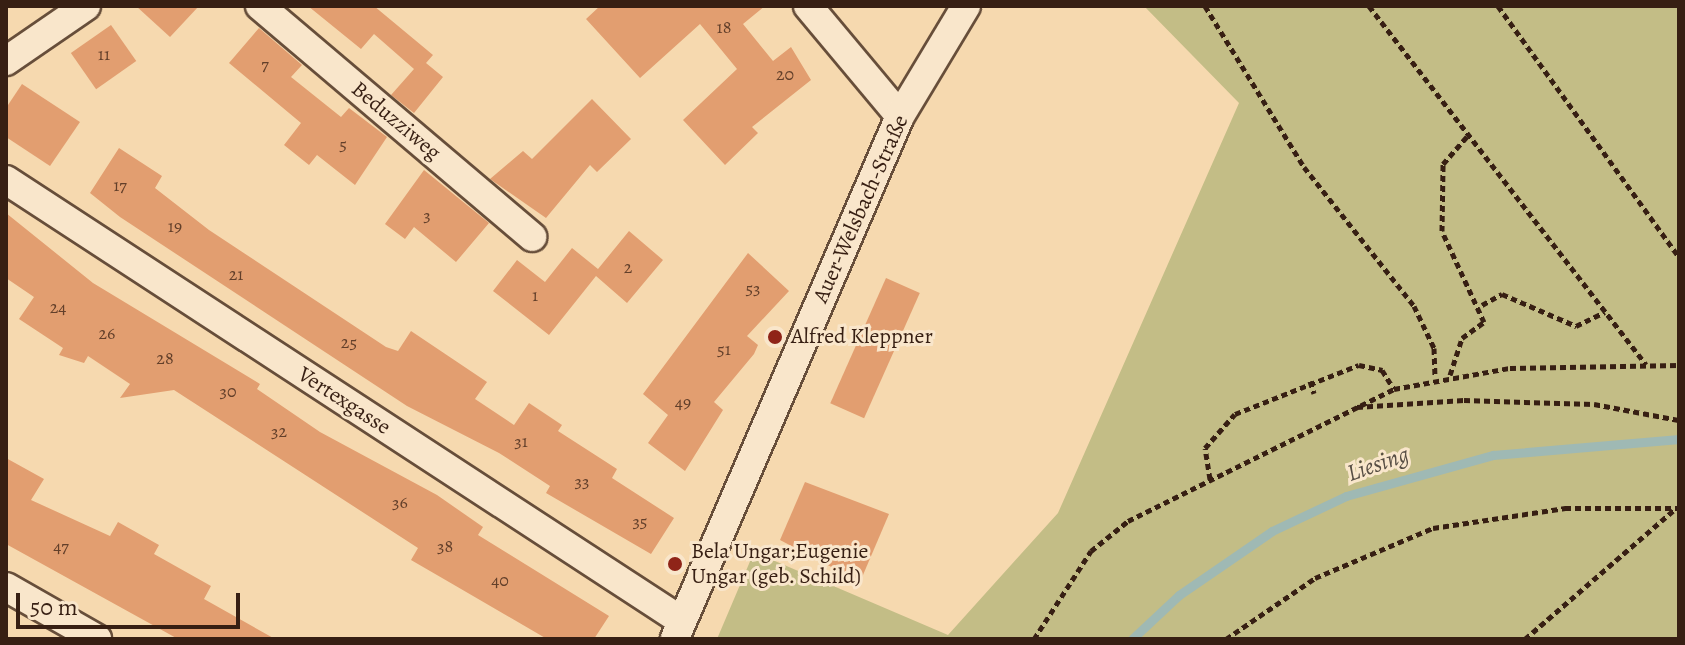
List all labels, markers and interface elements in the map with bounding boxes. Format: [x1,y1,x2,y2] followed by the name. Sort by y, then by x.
[717,16,731,38] house number: 18
[98,43,110,65] house number: 11
[261,53,269,75] house number: 7
[776,63,794,85] house number: 20
[346,76,446,166] street label: Beduzziweg
[808,111,914,307] street label: Auer-Welsbach-Straße
[339,133,347,155] house number: 5
[113,174,127,196] house number: 17
[423,204,431,226] house number: 3
[168,215,182,237] house number: 19
[624,256,632,278] house number: 2
[229,263,243,285] house number: 21
[745,277,761,299] house number: 53
[532,284,538,306] house number: 1
[50,296,66,318] house number: 24
[99,322,115,344] house number: 26
[791,324,933,350] place label: Alfred Kleppner
[766,328,784,346] marker: Alfred Kleppner
[341,331,357,353] house number: 25
[717,338,731,360] house number: 51
[156,347,174,369] house number: 28
[293,361,395,441] street label: Vertexgasse
[219,380,237,402] house number: 30
[675,391,691,413] house number: 49
[271,420,287,442] house number: 32
[514,430,528,452] house number: 31
[1343,440,1413,488] water label: Liesing
[575,470,589,492] house number: 33
[392,491,408,513] house number: 36
[632,510,648,532] house number: 35
[53,535,69,557] house number: 47
[437,535,453,557] house number: 38
[691,538,868,590] place label: Bela Ungar;Eugenie Ungar (geb. Schild)
[666,555,684,573] marker: Bela Ungar;Eugenie Ungar (geb. Schild)
[491,569,509,591] house number: 40
[20,577,244,627] scale bar
[30,591,78,623] text: 50 m

